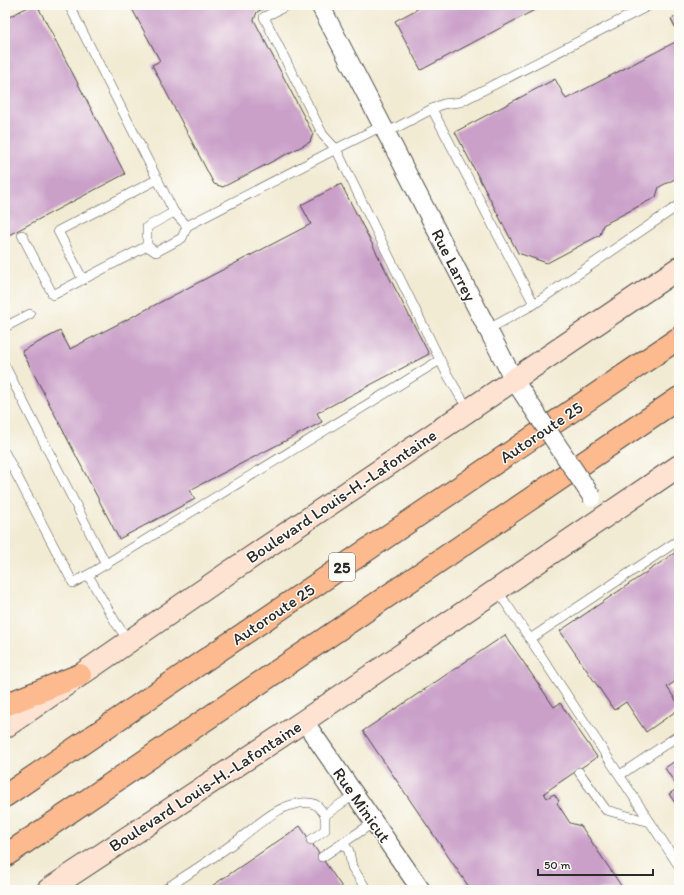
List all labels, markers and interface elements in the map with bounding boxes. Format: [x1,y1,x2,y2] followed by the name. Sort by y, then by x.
[427,226,481,304] street label: Rue Larrey
[496,397,586,467] street label: Autoroute 25
[242,425,440,567] street label: Boulevard Louis-H.-Lafontaine
[329,553,355,581] road number: 25
[228,579,318,649] street label: Autoroute 25
[105,716,305,856] street label: Boulevard Louis-H.-Lafontaine
[329,764,395,846] street label: Rue Minicut
[538,851,653,877] scale bar
[544,858,570,872] text: 50 m

